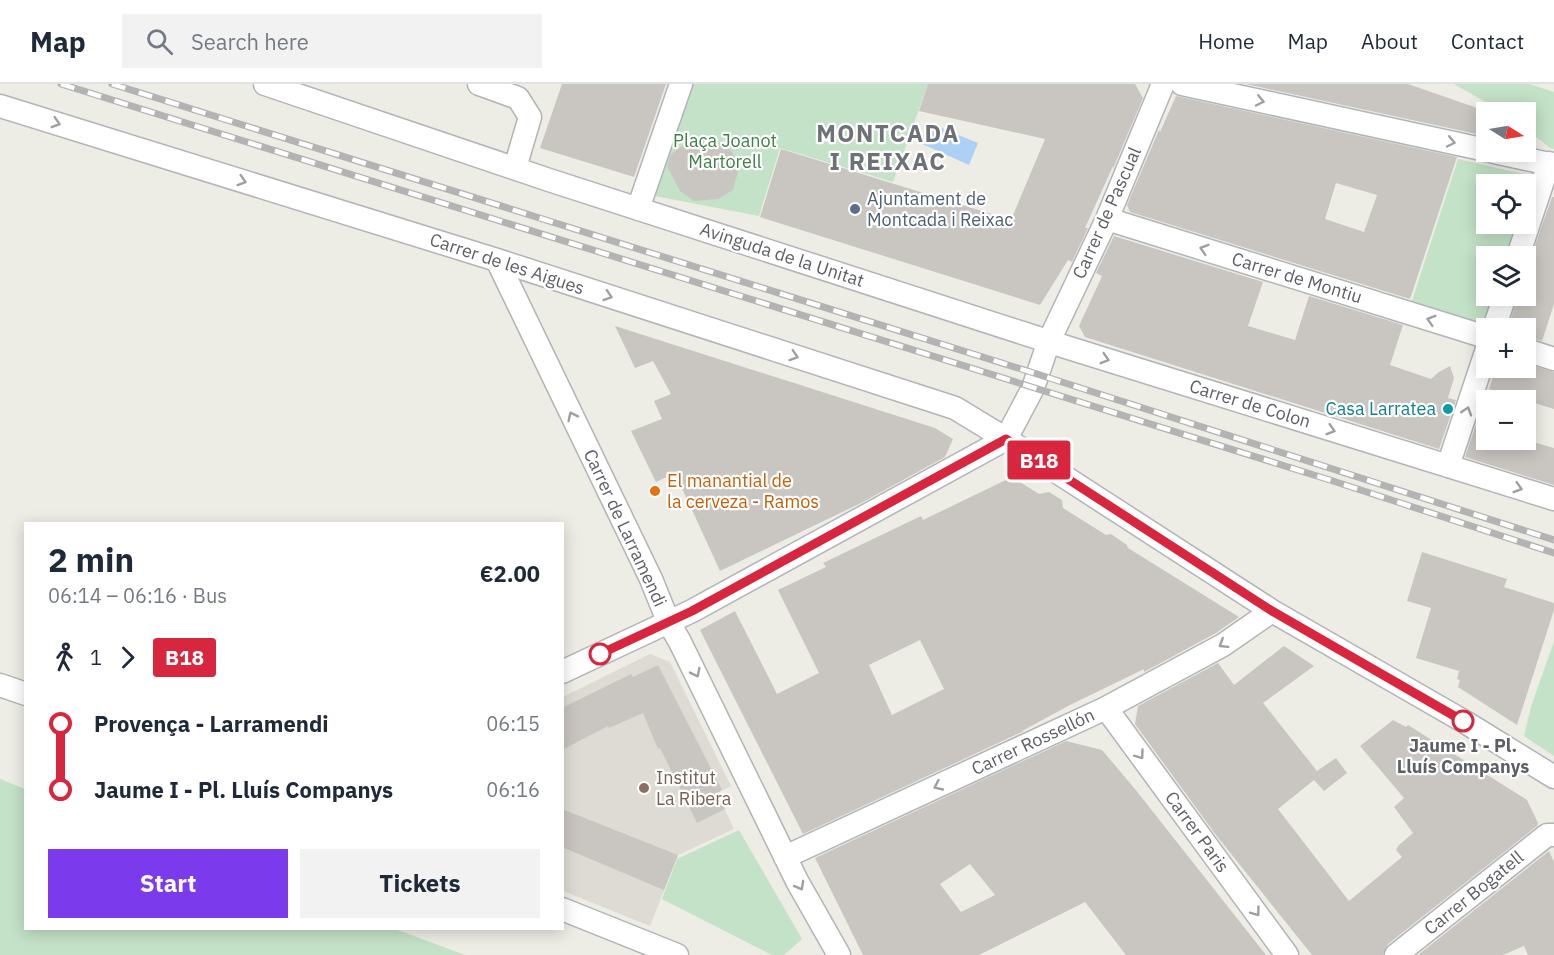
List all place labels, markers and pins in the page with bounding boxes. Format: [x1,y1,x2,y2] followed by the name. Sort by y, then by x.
[867,187,1013,231] place label: Ajuntament de Montcada i Reixac
[848,202,862,216] marker: Ajuntament de Montcada i Reixac
[1325,397,1436,420] place label: Casa Larratea
[1441,402,1455,416] marker: Casa Larratea
[667,469,819,513] place label: El manantial de la cerveza - Ramos
[648,484,662,498] marker: El manantial de la cerveza - Ramos
[589,643,611,665] unlabelled marker
[1452,710,1474,732] marker: Jaume I - Pl. Lluís Companys
[1397,734,1529,778] place label: Jaume I - Pl. Lluís Companys
[656,766,732,810] place label: Institut La Ribera
[637,781,651,795] marker: Institut La Ribera

